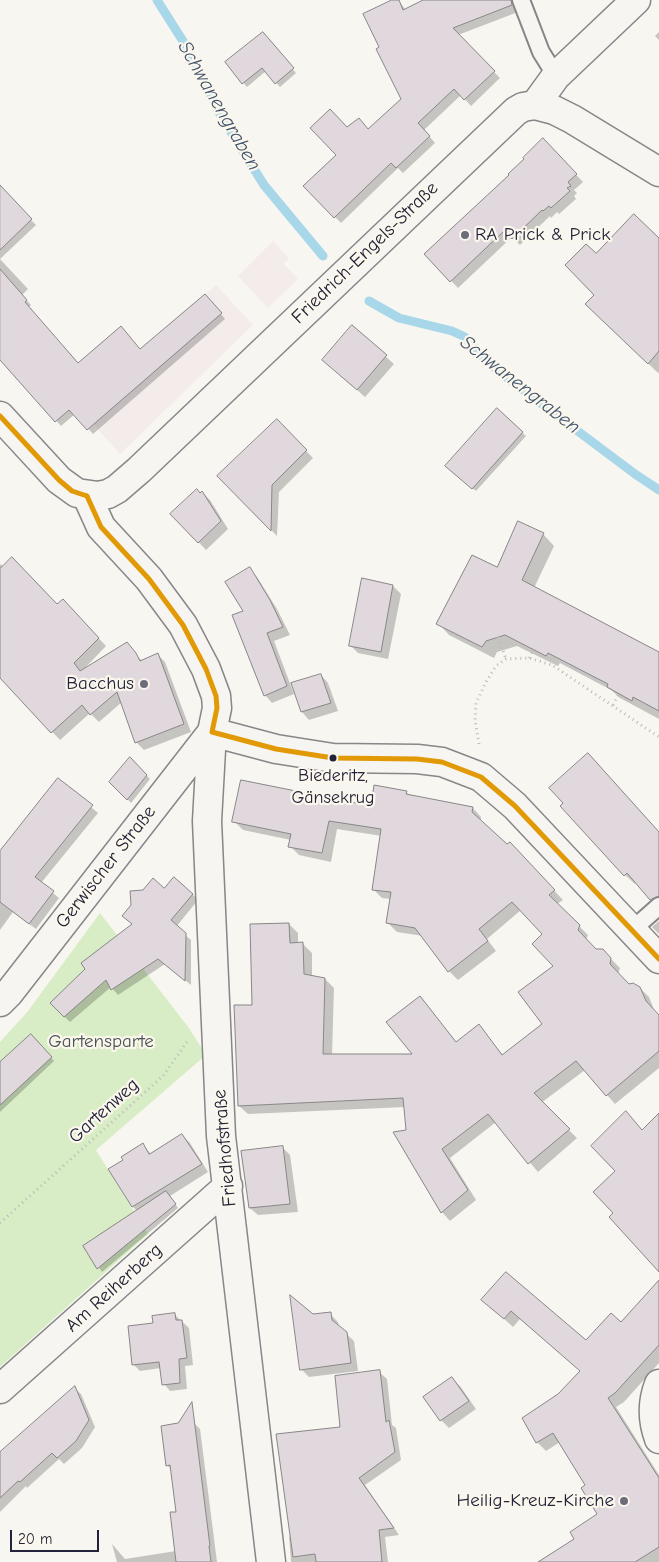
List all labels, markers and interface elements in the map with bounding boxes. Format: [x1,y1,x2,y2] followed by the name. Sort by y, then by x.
[172,37,266,175] water label: Schwanengraben
[287,177,443,329] street label: Friedrich-Engels-Straße
[475,224,610,246] place label: RA Prick & Prick
[459,229,471,241] marker: RA Prick & Prick
[455,331,585,439] water label: Schwanengraben
[66,673,134,695] place label: Bacchus
[138,678,150,690] marker: Bacchus
[328,753,338,763] marker: Biederitz, Gänsekrug
[291,765,375,808] place label: Biederitz, Gänsekrug
[51,801,161,933] street label: Gerwischer Straße
[48,1031,154,1053] park label: Gartensparte
[64,1074,144,1148] street label: Gartenweg
[209,1088,241,1208] street label: Friedhofstraße
[61,1239,167,1337] street label: Am Reiherberg
[457,1490,614,1512] place label: Heilig-Kreuz-Kirche
[618,1495,630,1507] marker: Heilig-Kreuz-Kirche
[12,1520,101,1552] scale bar
[18,1530,52,1548] text: 20 m

